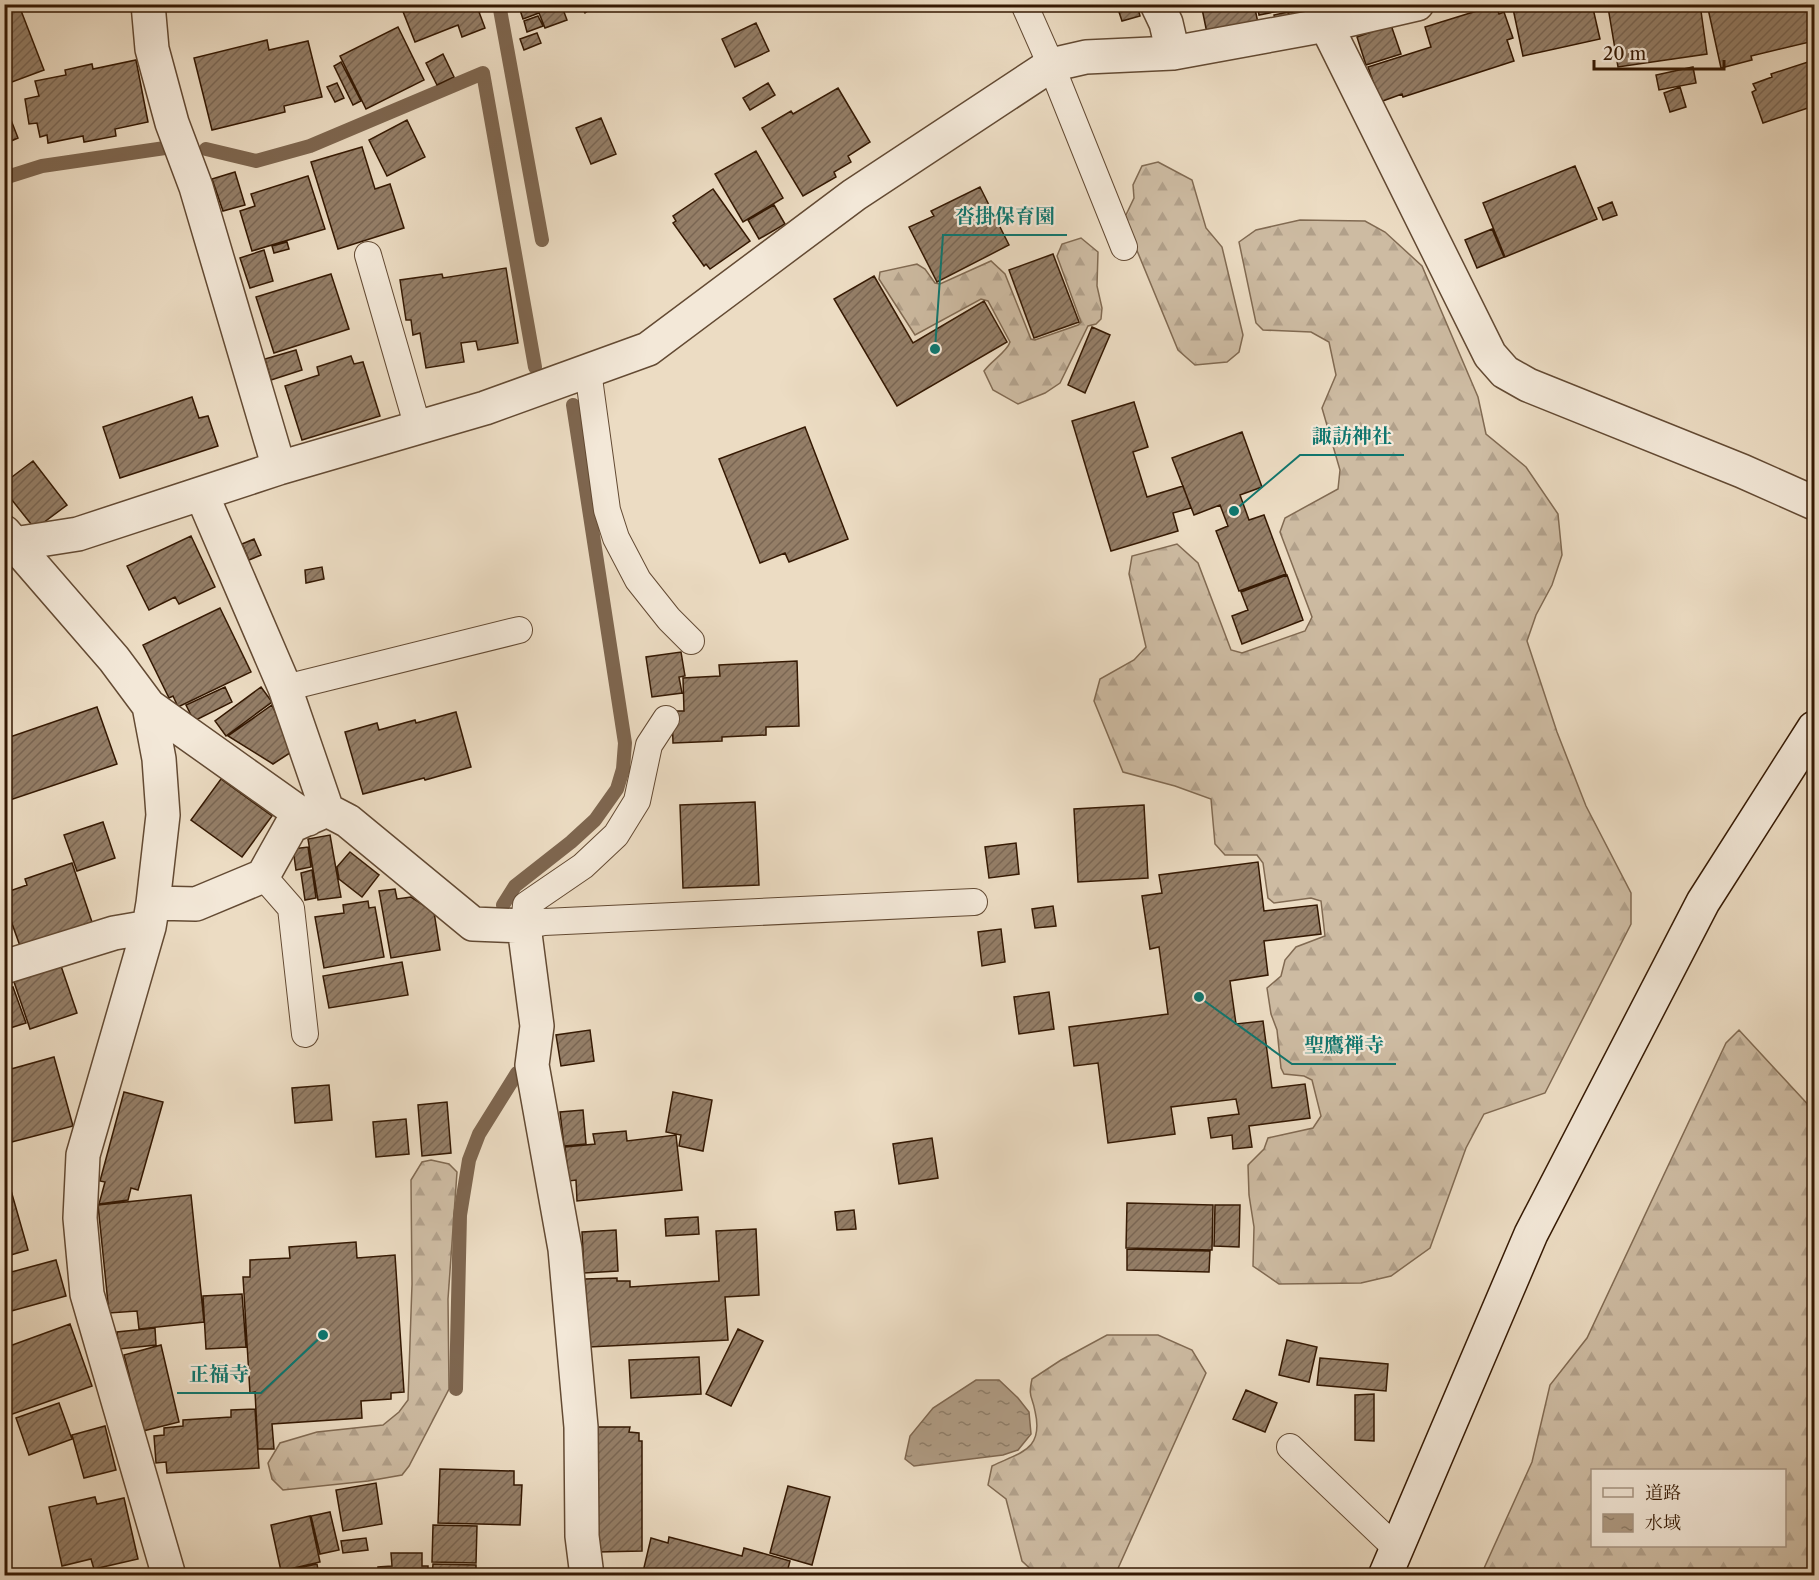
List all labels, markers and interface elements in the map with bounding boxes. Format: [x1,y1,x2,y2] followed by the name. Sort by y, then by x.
[1594,33,1724,71] scale bar
[1603,43,1647,65] text: 20 m
[943,197,1067,235] callout: 沓掛保育園
[955,204,1055,228] text: 沓掛保育園
[1300,417,1404,455] callout: 諏訪神社
[1312,424,1392,448] text: 諏訪神社
[1292,1026,1396,1064] callout: 聖鷹禅寺
[1304,1033,1384,1057] text: 聖鷹禅寺
[177,1355,261,1393] callout: 正福寺
[189,1362,249,1386] text: 正福寺
[1591,1469,1786,1547] legend
[1645,1482,1681,1504] text: 道路
[1645,1512,1681,1534] text: 水域

